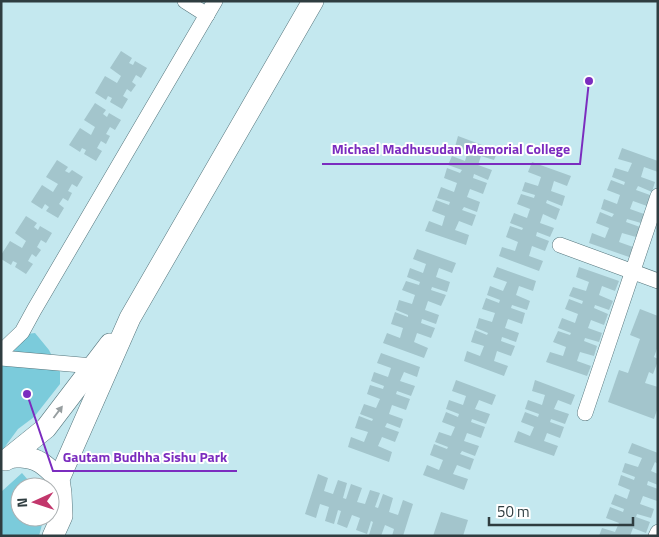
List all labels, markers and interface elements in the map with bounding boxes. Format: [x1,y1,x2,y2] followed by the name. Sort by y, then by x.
[322,135,580,164] callout: Michael Madhusudan Memorial College
[332,138,570,159] text: Michael Madhusudan Memorial College
[53,405,63,419] one-way arrow
[53,442,237,471] callout: Gautam Budhha Sishu Park
[63,446,228,467] text: Gautam Budhha Sishu Park
[10,477,60,527] north arrow
[489,494,633,526] scale bar
[11,497,32,508] text: N
[497,500,530,523] text: 50 m

